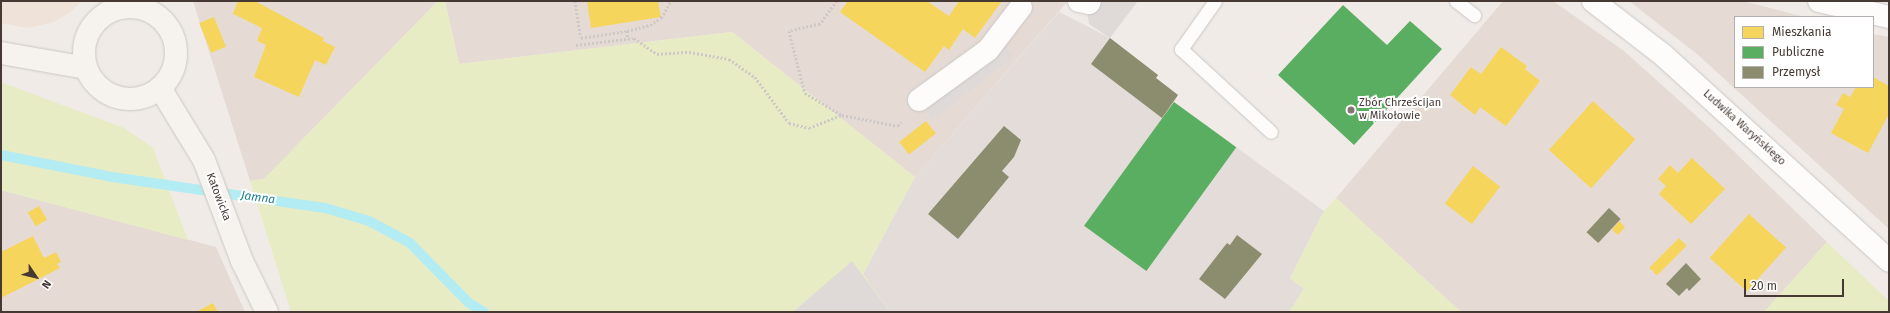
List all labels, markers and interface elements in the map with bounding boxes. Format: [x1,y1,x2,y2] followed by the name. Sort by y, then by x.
[1734,16,1874,88] legend
[1772,25,1832,39] text: Mieszkania
[1772,45,1824,59] text: Publiczne
[1772,65,1820,79] text: Przemysł
[1700,88,1788,168] street label: Ludwika Waryńskiego
[1359,97,1441,123] place label: Zbór Chrześcijan w Mikołowie
[1346,105,1356,115] marker: Zbór Chrześcijan w Mikołowie
[203,171,233,223] street label: Katowicka
[240,188,276,208] water label: Jamna
[16,257,56,297] north arrow
[1746,271,1846,297] scale bar
[39,277,54,291] text: N
[1751,279,1777,293] text: 20 m

